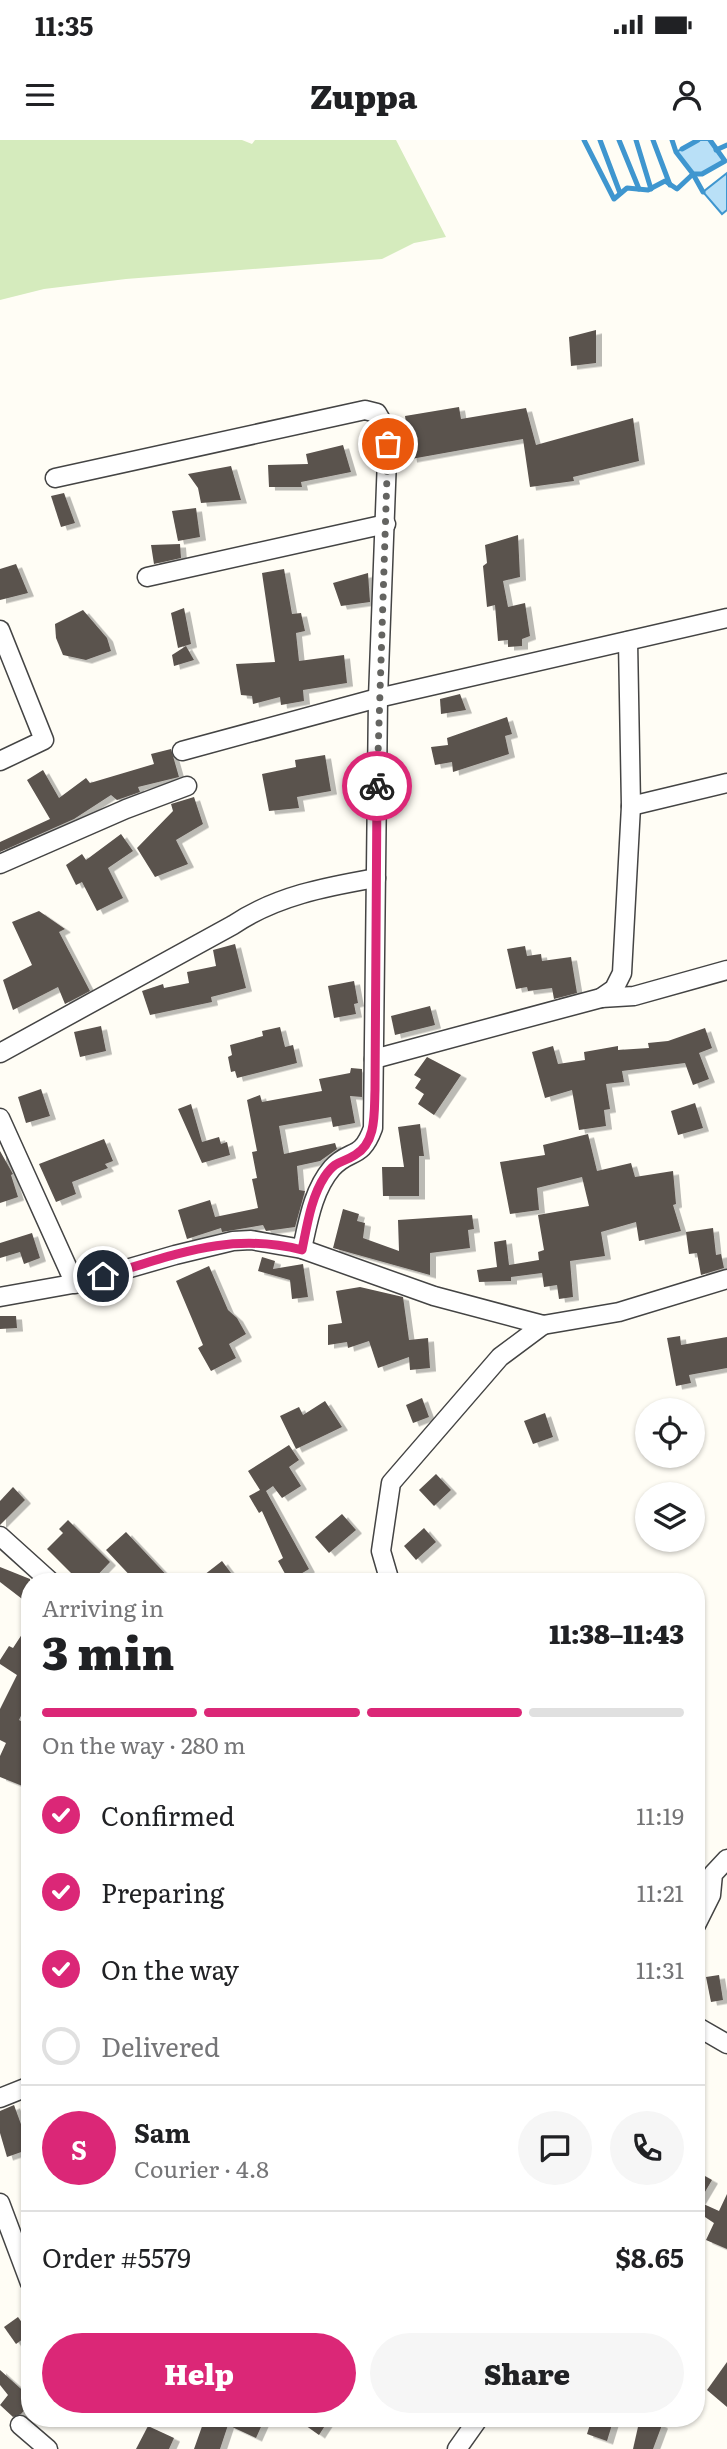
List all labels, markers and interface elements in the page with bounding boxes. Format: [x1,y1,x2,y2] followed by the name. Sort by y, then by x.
[35,5,93,44] text: 11:35
[310,71,417,119] text: Zuppa
[21,76,59,114] icon: menu
[668,76,706,114] icon: person
[358,414,418,474] pin
[369,425,407,463] icon: bag
[342,751,412,821] courier
[358,767,396,805] icon: bike
[73,1246,133,1306] pin
[84,1257,122,1295] icon: home
[635,1398,705,1552] map controls
[635,1398,705,1468] button: locate
[635,1482,705,1552] button: layers
[42,1590,164,1624] text: Arriving in
[549,1613,684,1652] text: 11:38–11:43
[42,1616,174,1684] text: 3 min
[42,1727,246,1761] text: On the way · 280 m
[101,1795,235,1834] text: Confirmed
[42,1796,80,1834] icon: check
[636,1798,684,1832] text: 11:19
[101,1872,224,1911] text: Preparing
[42,1873,80,1911] icon: check
[637,1875,684,1909] text: 11:21
[101,1949,239,1988] text: On the way
[42,1950,80,1988] icon: check
[636,1952,684,1986] text: 11:31
[101,2026,220,2065] text: Delivered
[518,2111,592,2185] button: chat
[610,2111,684,2185] button: phone
[134,2112,190,2151] text: Sam
[71,2129,87,2168] text: S
[134,2151,269,2185] text: Courier · 4.8
[42,2237,191,2276] text: Order #5579
[615,2237,684,2276] text: $8.65
[42,2333,356,2413] button: Help
[370,2333,684,2413] button: Share

